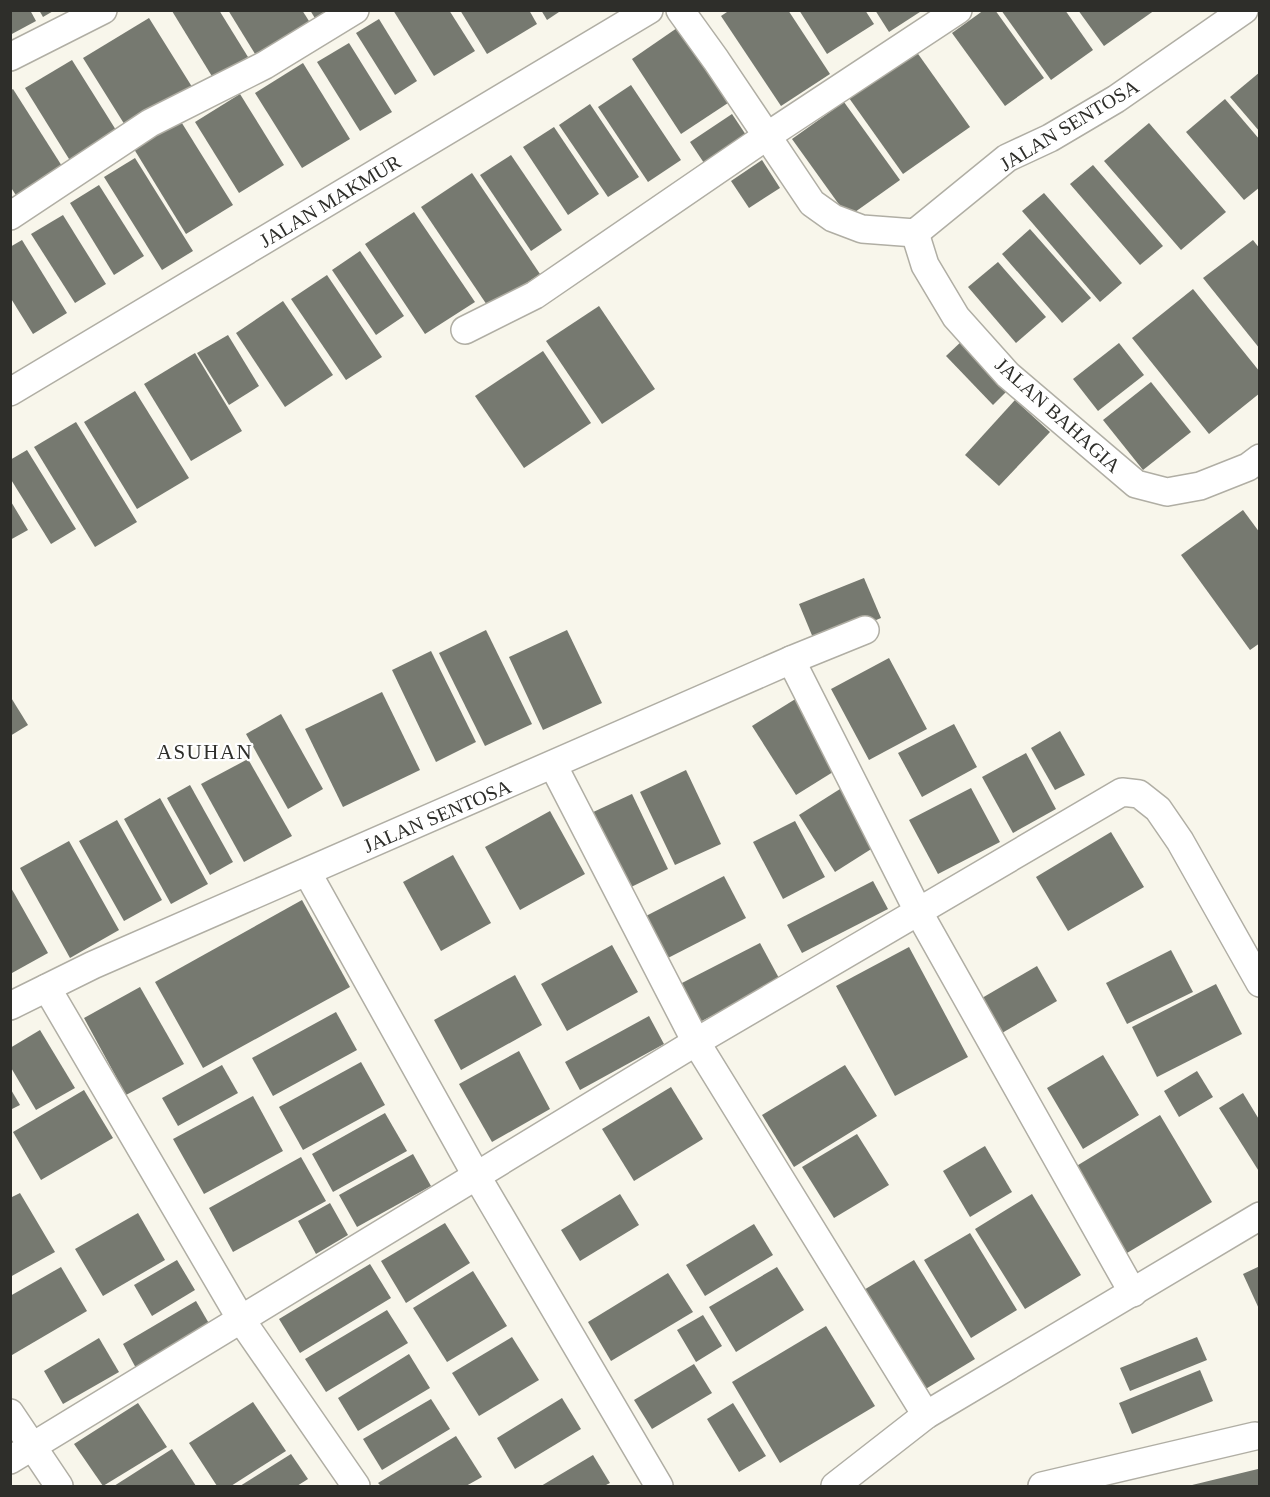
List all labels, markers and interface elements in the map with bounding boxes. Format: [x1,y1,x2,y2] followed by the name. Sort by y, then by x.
[996,75,1143,175] street label: JALAN SENTOSA
[256,150,405,252] street label: JALAN MAKMUR
[991,353,1125,477] street label: JALAN BAHAGIA
[157,740,253,764] district label: ASUHAN
[360,775,515,857] street label: JALAN SENTOSA

